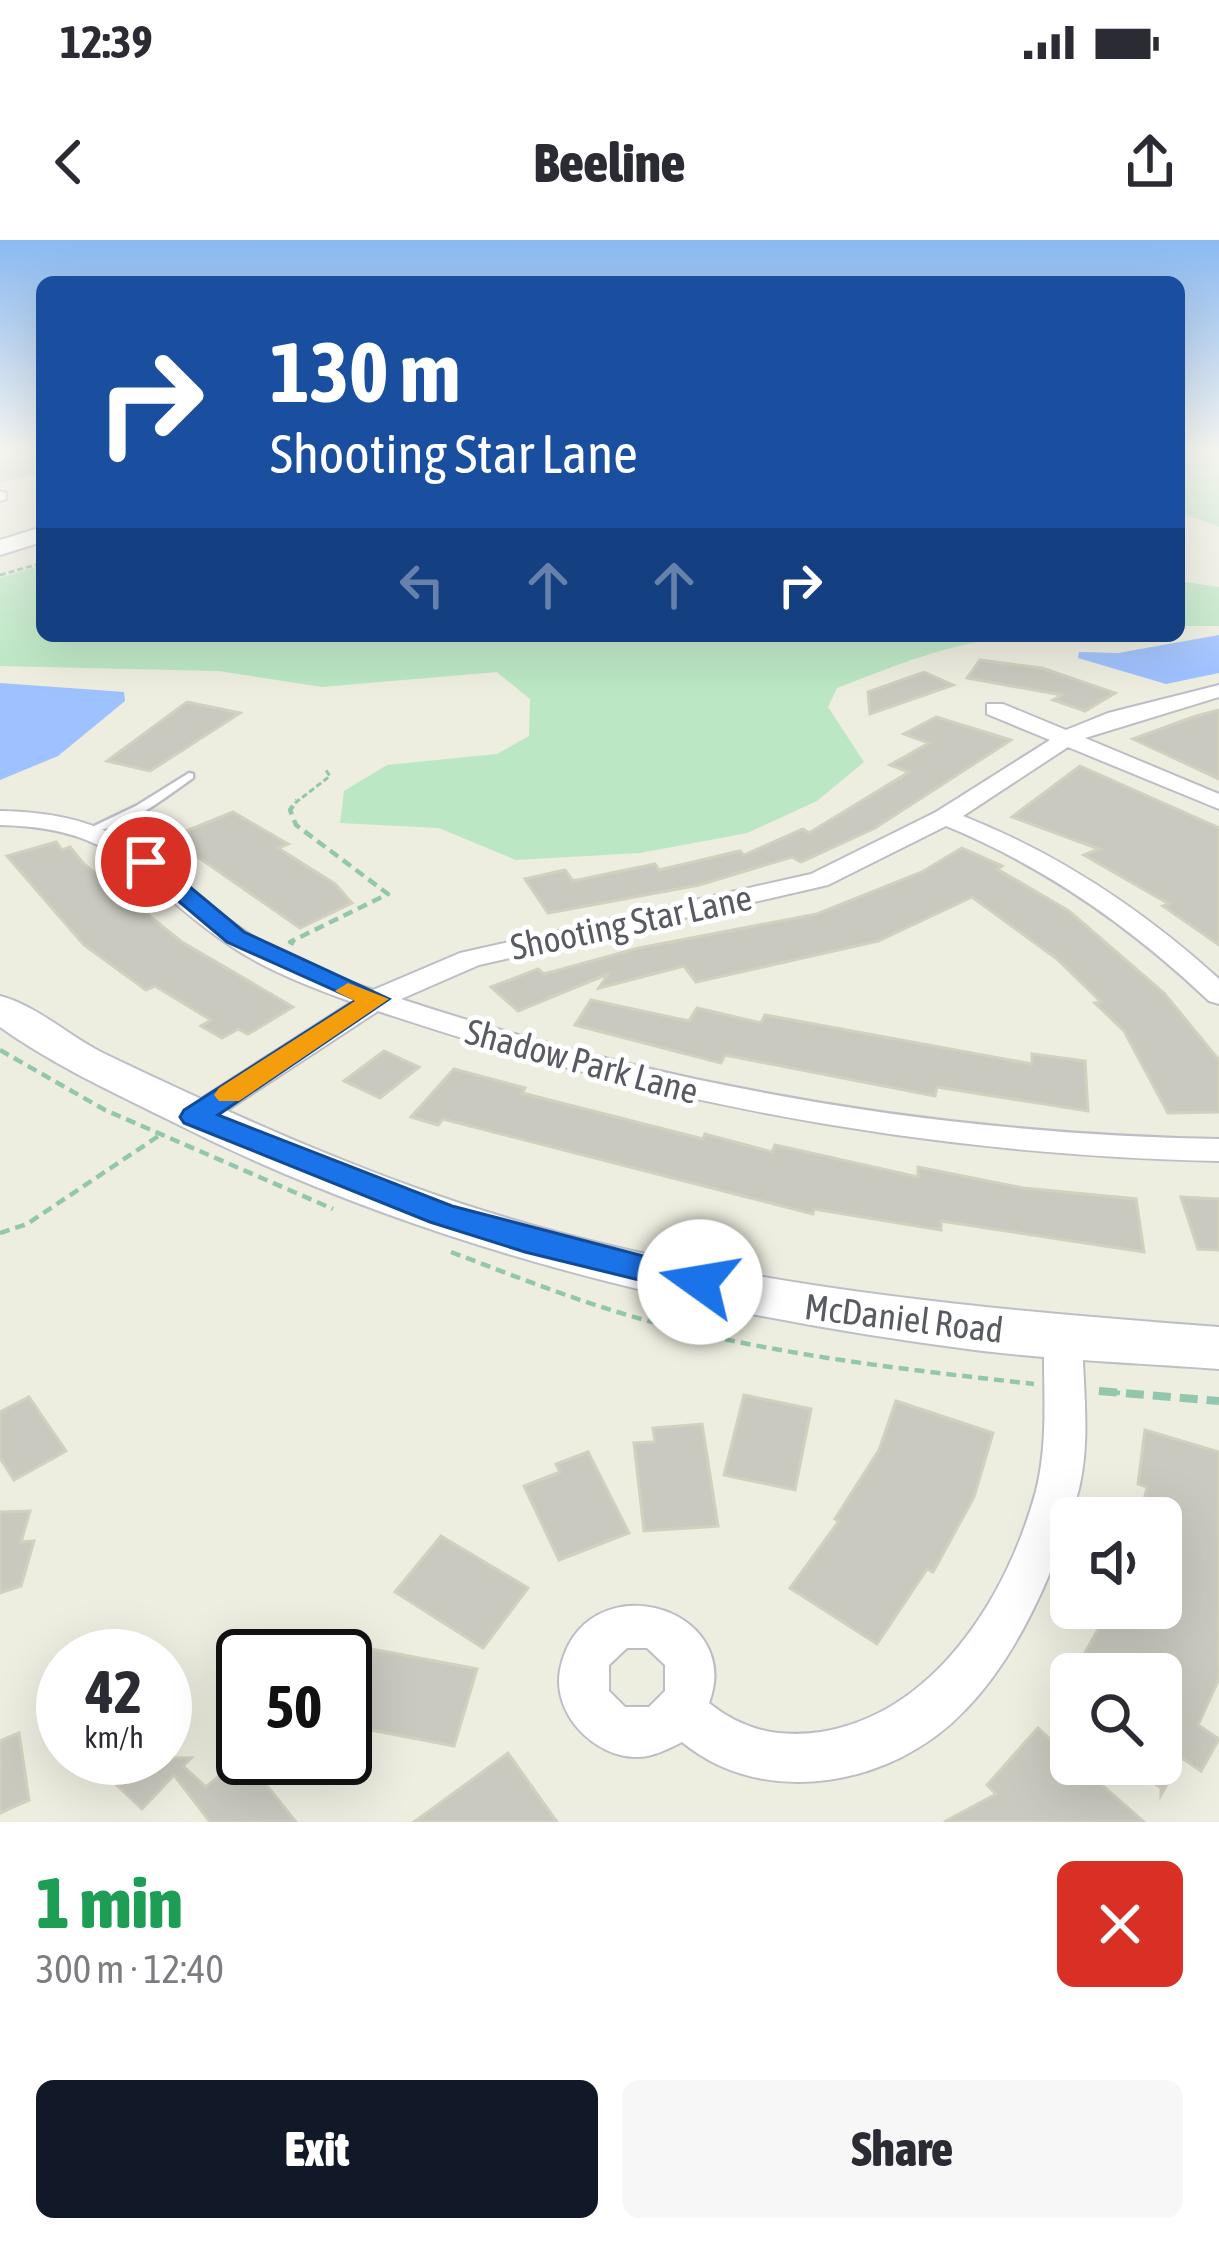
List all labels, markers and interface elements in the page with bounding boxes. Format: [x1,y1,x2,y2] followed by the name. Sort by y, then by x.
[60,16,153,68] text: 12:39
[36,129,102,195] icon: back
[1117,129,1183,195] icon: share
[534,132,685,193] text: Beeline
[72,324,228,480] icon: right
[270,324,460,420] text: 130 m
[270,423,638,484] text: Shooting Star Lane
[389,552,455,618] icon: left
[515,552,581,618] icon: ahead
[641,552,707,618] icon: ahead
[767,552,833,618] icon: right
[95,811,197,913] pin
[113,829,179,895] icon: arrive
[507,876,755,968] street label: Shooting Star Lane
[461,1010,703,1112] street label: Shadow Park Lane
[637,1219,763,1345] position arrow
[802,1285,1006,1351] street label: McDaniel Road
[1050,1497,1182,1785] map controls
[1050,1497,1182,1629] button: sound
[216,1629,372,1785] speed limit sign: 50
[1050,1653,1182,1785] button: search
[86,1657,142,1726] text: 42
[84,1720,144,1754] text: km/h
[36,1861,183,1943] text: 1 min
[1057,1861,1183,1987] button: close
[36,1947,224,1991] text: 300 m · 12:40
[36,2080,598,2218] button: Exit
[622,2080,1183,2218] button: Share

